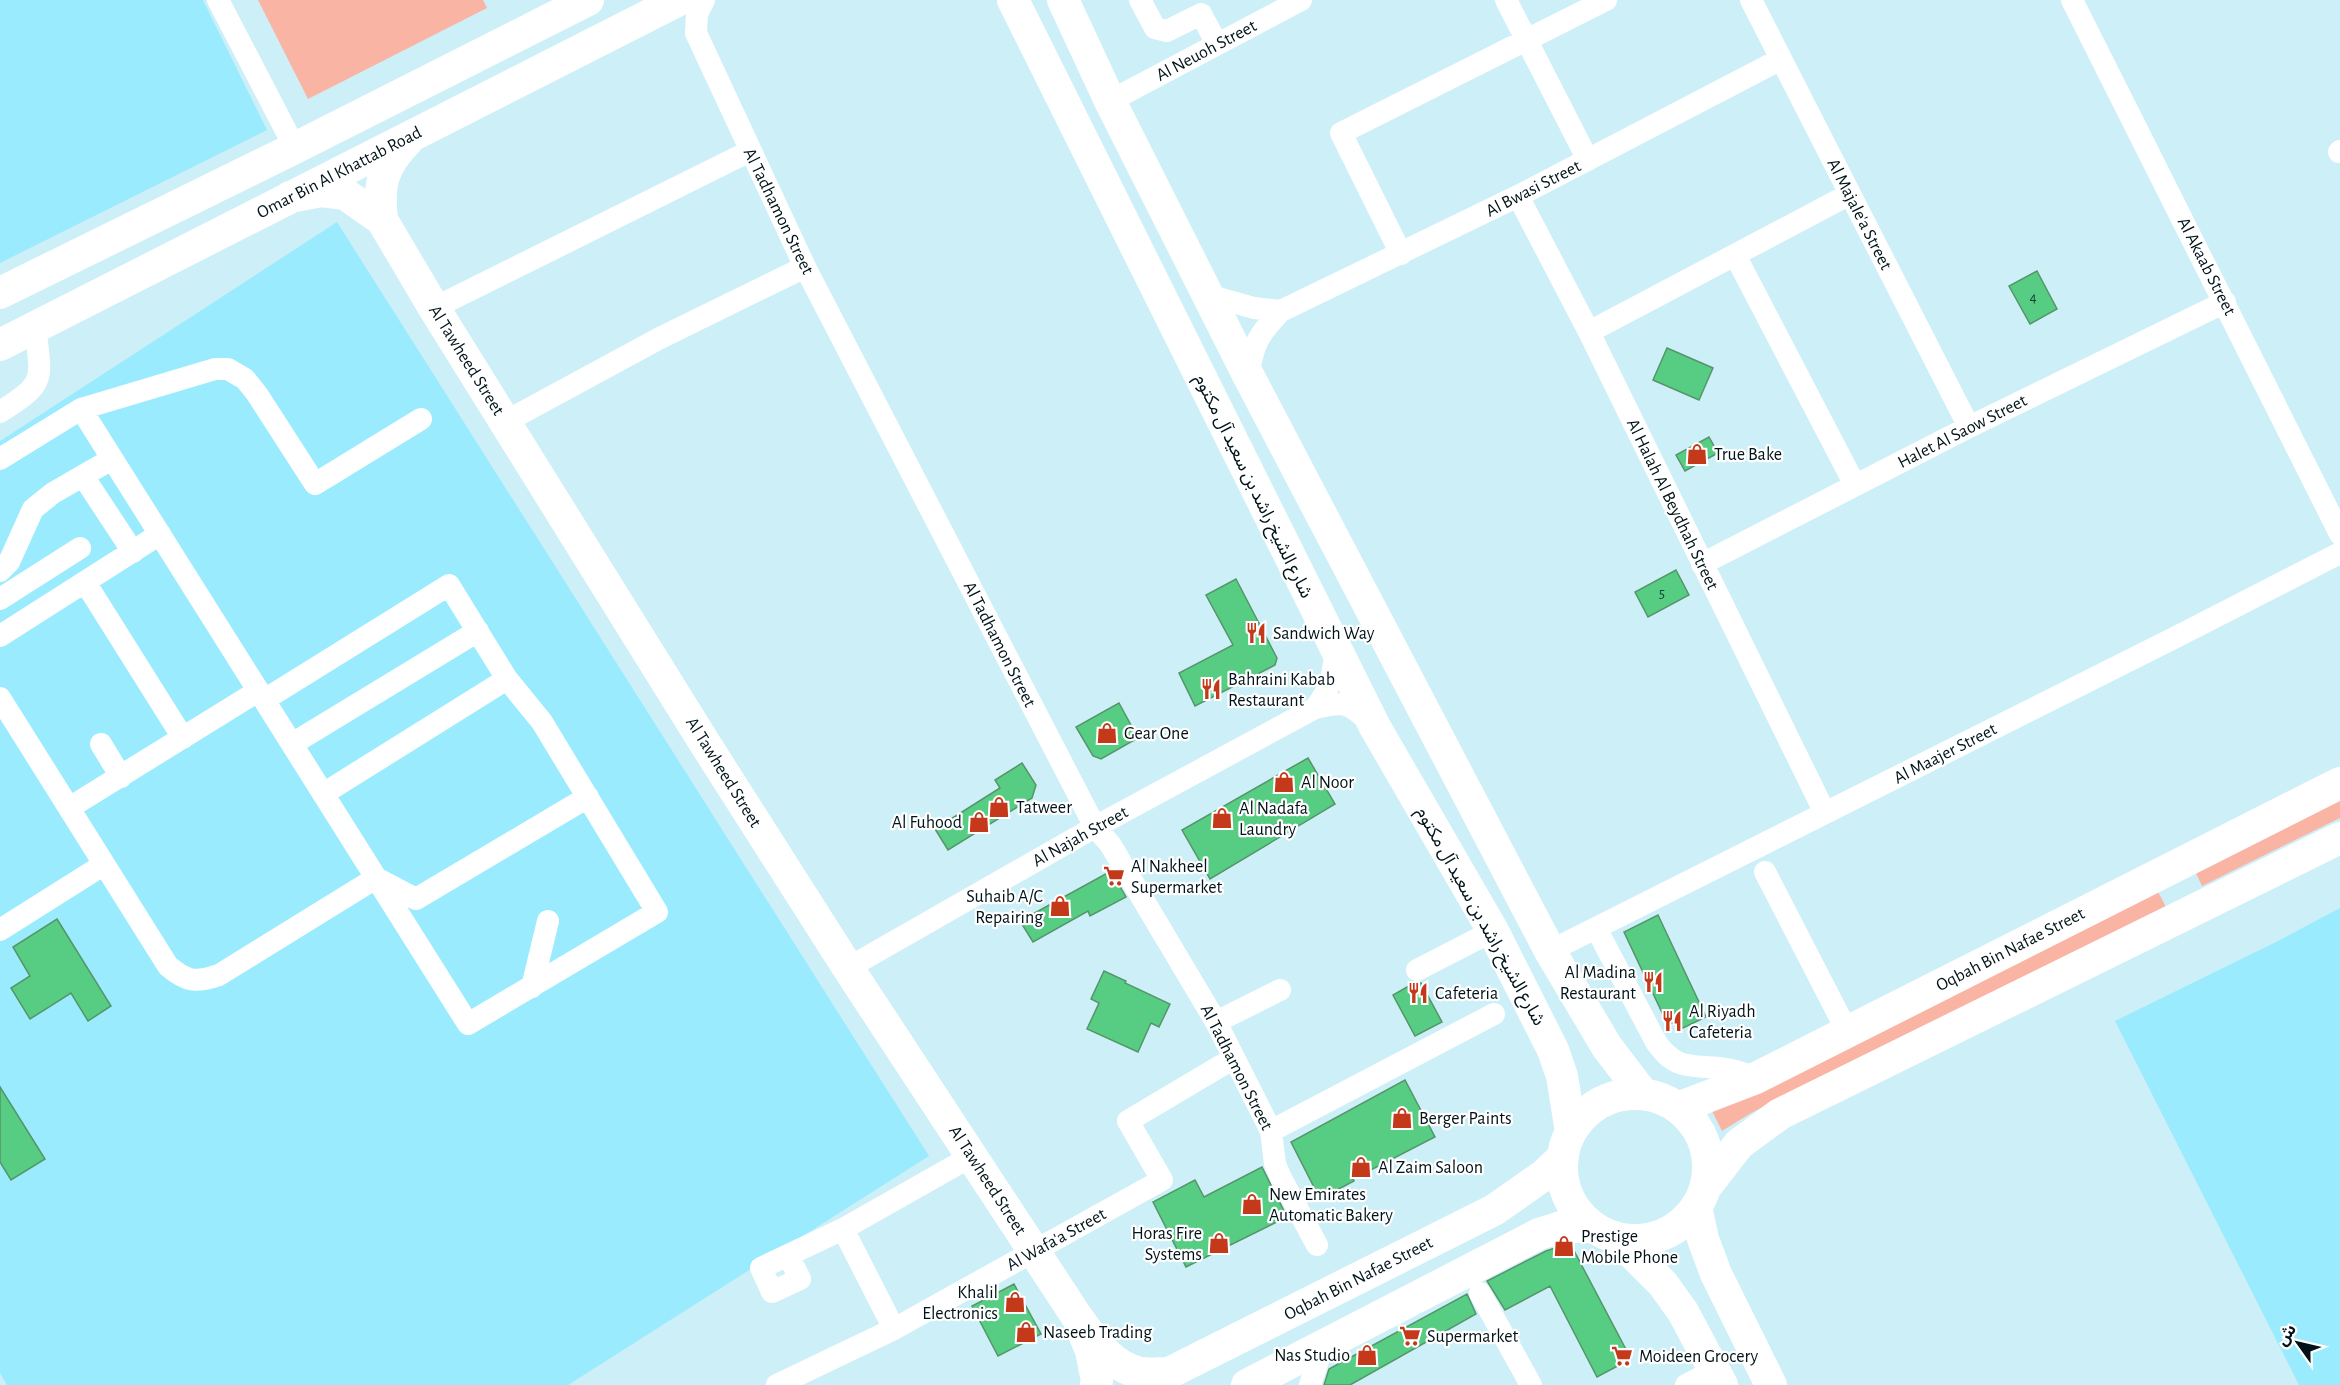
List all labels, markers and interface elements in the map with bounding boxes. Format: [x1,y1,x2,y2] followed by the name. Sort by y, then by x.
[1153,17,1260,85] street label: Al Neuoh Street
[254,124,425,222] street label: Omar Bin Al Khattab Road
[740,145,817,278] street label: Al Tadhamon Street
[1823,156,1895,273] street label: Al Majale'a Street
[1483,157,1584,221] street label: Al Bwasi Street
[2174,215,2239,319] street label: Al Akaab Street
[2029,290,2037,305] house number: 4
[425,302,507,419] street label: Al Tawheed Street
[1187,371,1316,603] street label: شارع الشيخ راشد بن سعيد آل مكتوم
[1895,392,2030,472] street label: Halet Al Saow Street
[1623,416,1721,593] street label: Al Halah Al Beydhah Street
[1685,442,1709,466] shop icon: True Bake
[1714,446,1782,464] place label: True Bake
[960,579,1039,710] street label: Al Tadhamon Street
[1659,586,1665,601] house number: 5
[1244,621,1268,645] restaurant icon: Sandwich Way
[1273,625,1375,643] place label: Sandwich Way
[1228,671,1335,710] place label: Bahraini Kabab Restaurant
[1199,677,1223,701] restaurant icon: Bahraini Kabab Restaurant
[682,714,764,831] street label: Al Tawheed Street
[1891,720,2000,787] street label: Al Maajer Street
[1095,721,1119,745] shop icon: Gear One
[1124,725,1189,743] place label: Gear One
[1272,770,1296,794] shop icon: Al Noor
[1301,774,1354,792] place label: Al Noor
[987,795,1011,819] shop icon: Tatweer
[1016,799,1072,817] place label: Tatweer
[1239,800,1308,839] place label: Al Nadafa Laundry
[1030,803,1131,870] street label: Al Najah Street
[1409,804,1549,1031] street label: شارع الشيخ راشد بن سعيد آل مكتوم
[1210,806,1234,830] shop icon: Al Nadafa Laundry
[967,810,991,834] shop icon: Al Fuhood
[892,814,962,832] place label: Al Fuhood
[1131,858,1223,897] place label: Al Nakheel Supermarket
[1102,864,1126,888] supermarket icon: Al Nakheel Supermarket
[966,888,1043,927] place label: Suhaib A/C Repairing
[1048,894,1072,918] shop icon: Suhaib A/C Repairing
[1933,905,2088,995] street label: Oqbah Bin Nafae Street
[1560,964,1636,1003] place label: Al Madina Restaurant
[1641,970,1665,994] restaurant icon: Al Madina Restaurant
[1406,981,1430,1005] restaurant icon: Cafeteria
[1435,985,1498,1003] place label: Cafeteria
[1197,1002,1276,1133] street label: Al Tadhamon Street
[1689,1003,1756,1042] place label: Al Riyadh Cafeteria
[1660,1009,1684,1033] restaurant icon: Al Riyadh Cafeteria
[1390,1106,1414,1130] shop icon: Berger Paints
[1419,1110,1512,1128] place label: Berger Paints
[945,1123,1029,1239] street label: Al Tawheed Street
[1349,1155,1373,1179] shop icon: Al Zaim Saloon
[1378,1159,1483,1177] place label: Al Zaim Saloon
[1269,1186,1393,1225] place label: New Emirates Automatic Bakery
[1240,1192,1264,1216] shop icon: New Emirates Automatic Bakery
[1004,1205,1109,1275] street label: Al Wafa'a Street
[1132,1225,1202,1264] place label: Horas Fire Systems
[1581,1228,1678,1267] place label: Prestige Mobile Phone
[1207,1231,1231,1255] shop icon: Horas Fire Systems
[1281,1234,1436,1324] street label: Oqbah Bin Nafae Street
[1552,1234,1576,1258] shop icon: Prestige Mobile Phone
[922,1284,998,1323] place label: Khalil Electronics
[1003,1290,1027,1314] shop icon: Khalil Electronics
[2268,1313,2328,1373] north arrow
[1014,1320,1038,1344] shop icon: Naseeb Trading
[2274,1322,2300,1349] text: ش
[1043,1324,1152,1342] place label: Naseeb Trading
[1398,1324,1422,1348] supermarket icon: Supermarket
[1427,1328,1519,1346] place label: Supermarket
[1355,1343,1379,1367] shop icon: Nas Studio
[1610,1344,1634,1368] supermarket icon: Moideen Grocery
[1274,1347,1350,1365] place label: Nas Studio
[1639,1348,1759,1366] place label: Moideen Grocery

